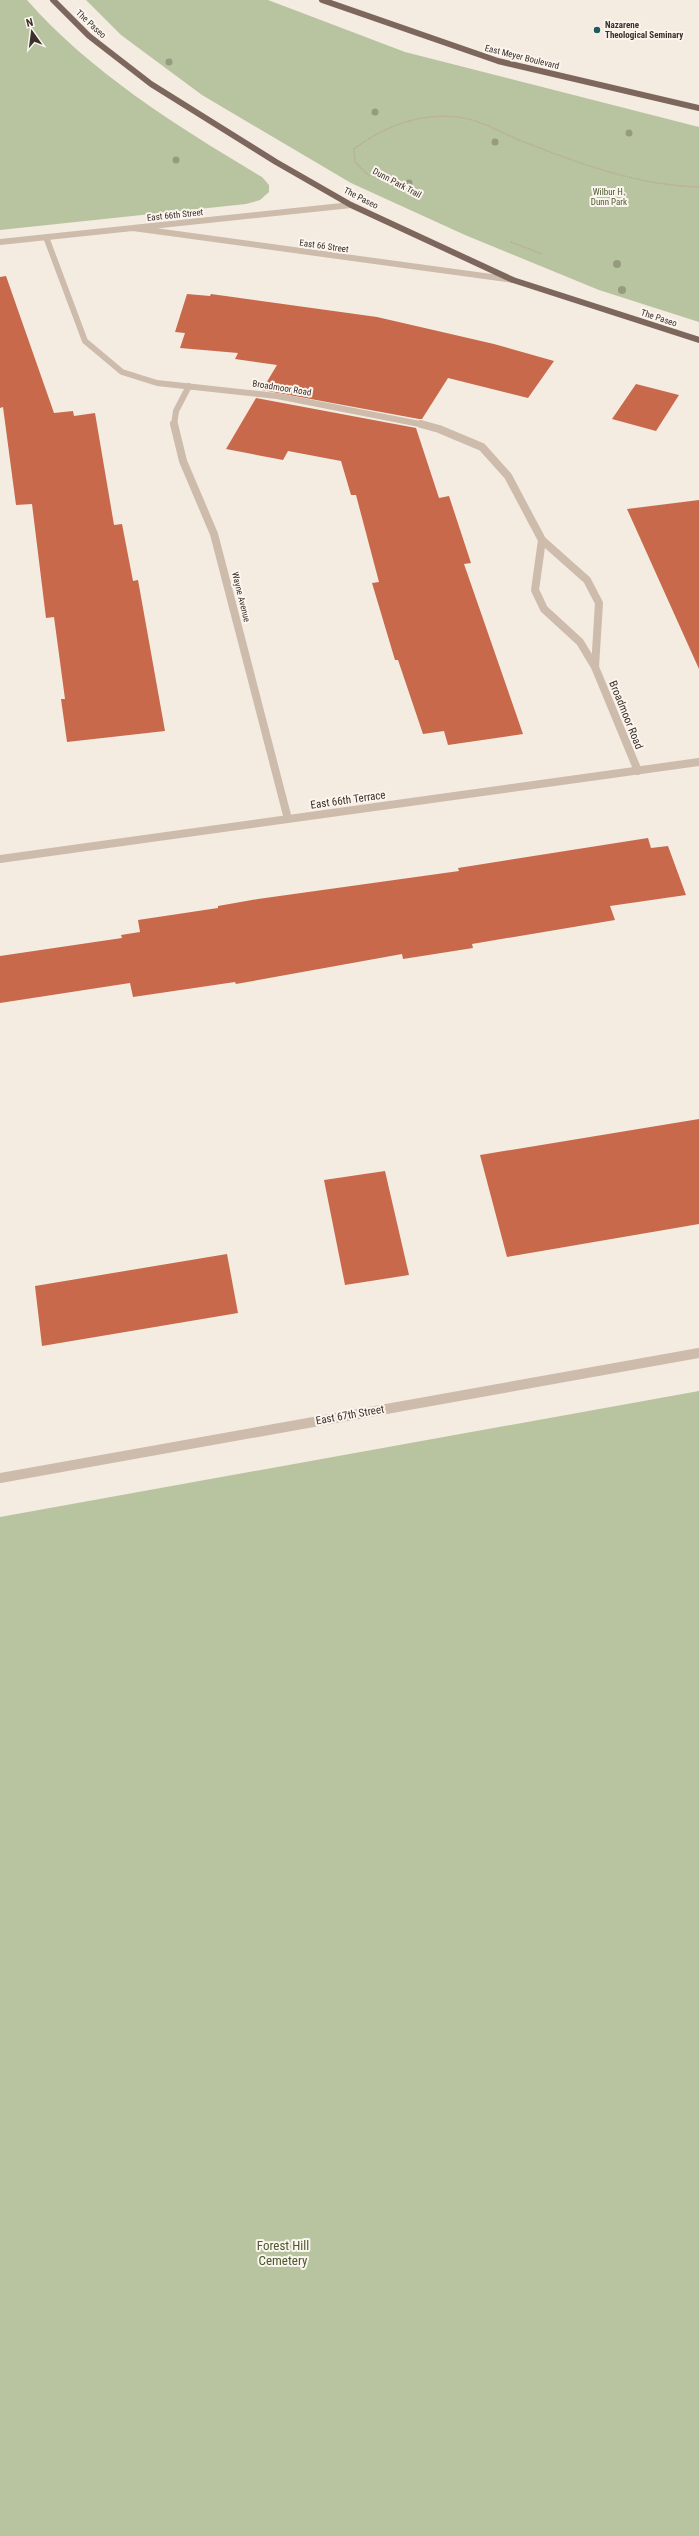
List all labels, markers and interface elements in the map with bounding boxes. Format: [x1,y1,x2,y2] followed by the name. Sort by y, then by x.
[74,8,108,41] street label: The Paseo
[12,12,52,52] north arrow
[25,16,35,30] text: N
[605,20,683,40] place label: Nazarene Theological Seminary
[592,25,602,35] marker: Nazarene Theological Seminary
[484,43,560,71] street label: East Meyer Boulevard
[371,166,423,200] street label: Dunn Park Trail
[342,185,380,211] street label: The Paseo
[591,187,627,207] park label: Wilbur H. Dunn Park
[146,207,204,223] street label: East 66th Street
[299,238,350,254] street label: East 66 Street
[640,307,679,329] street label: The Paseo
[252,378,312,398] street label: Broadmoor Road
[230,571,252,623] street label: Wayne Avenue
[606,679,646,751] street label: Broadmoor Road
[310,788,386,812] street label: East 66th Terrace
[315,1403,385,1427] street label: East 67th Street
[257,2238,309,2268] park label: Forest Hill Cemetery

